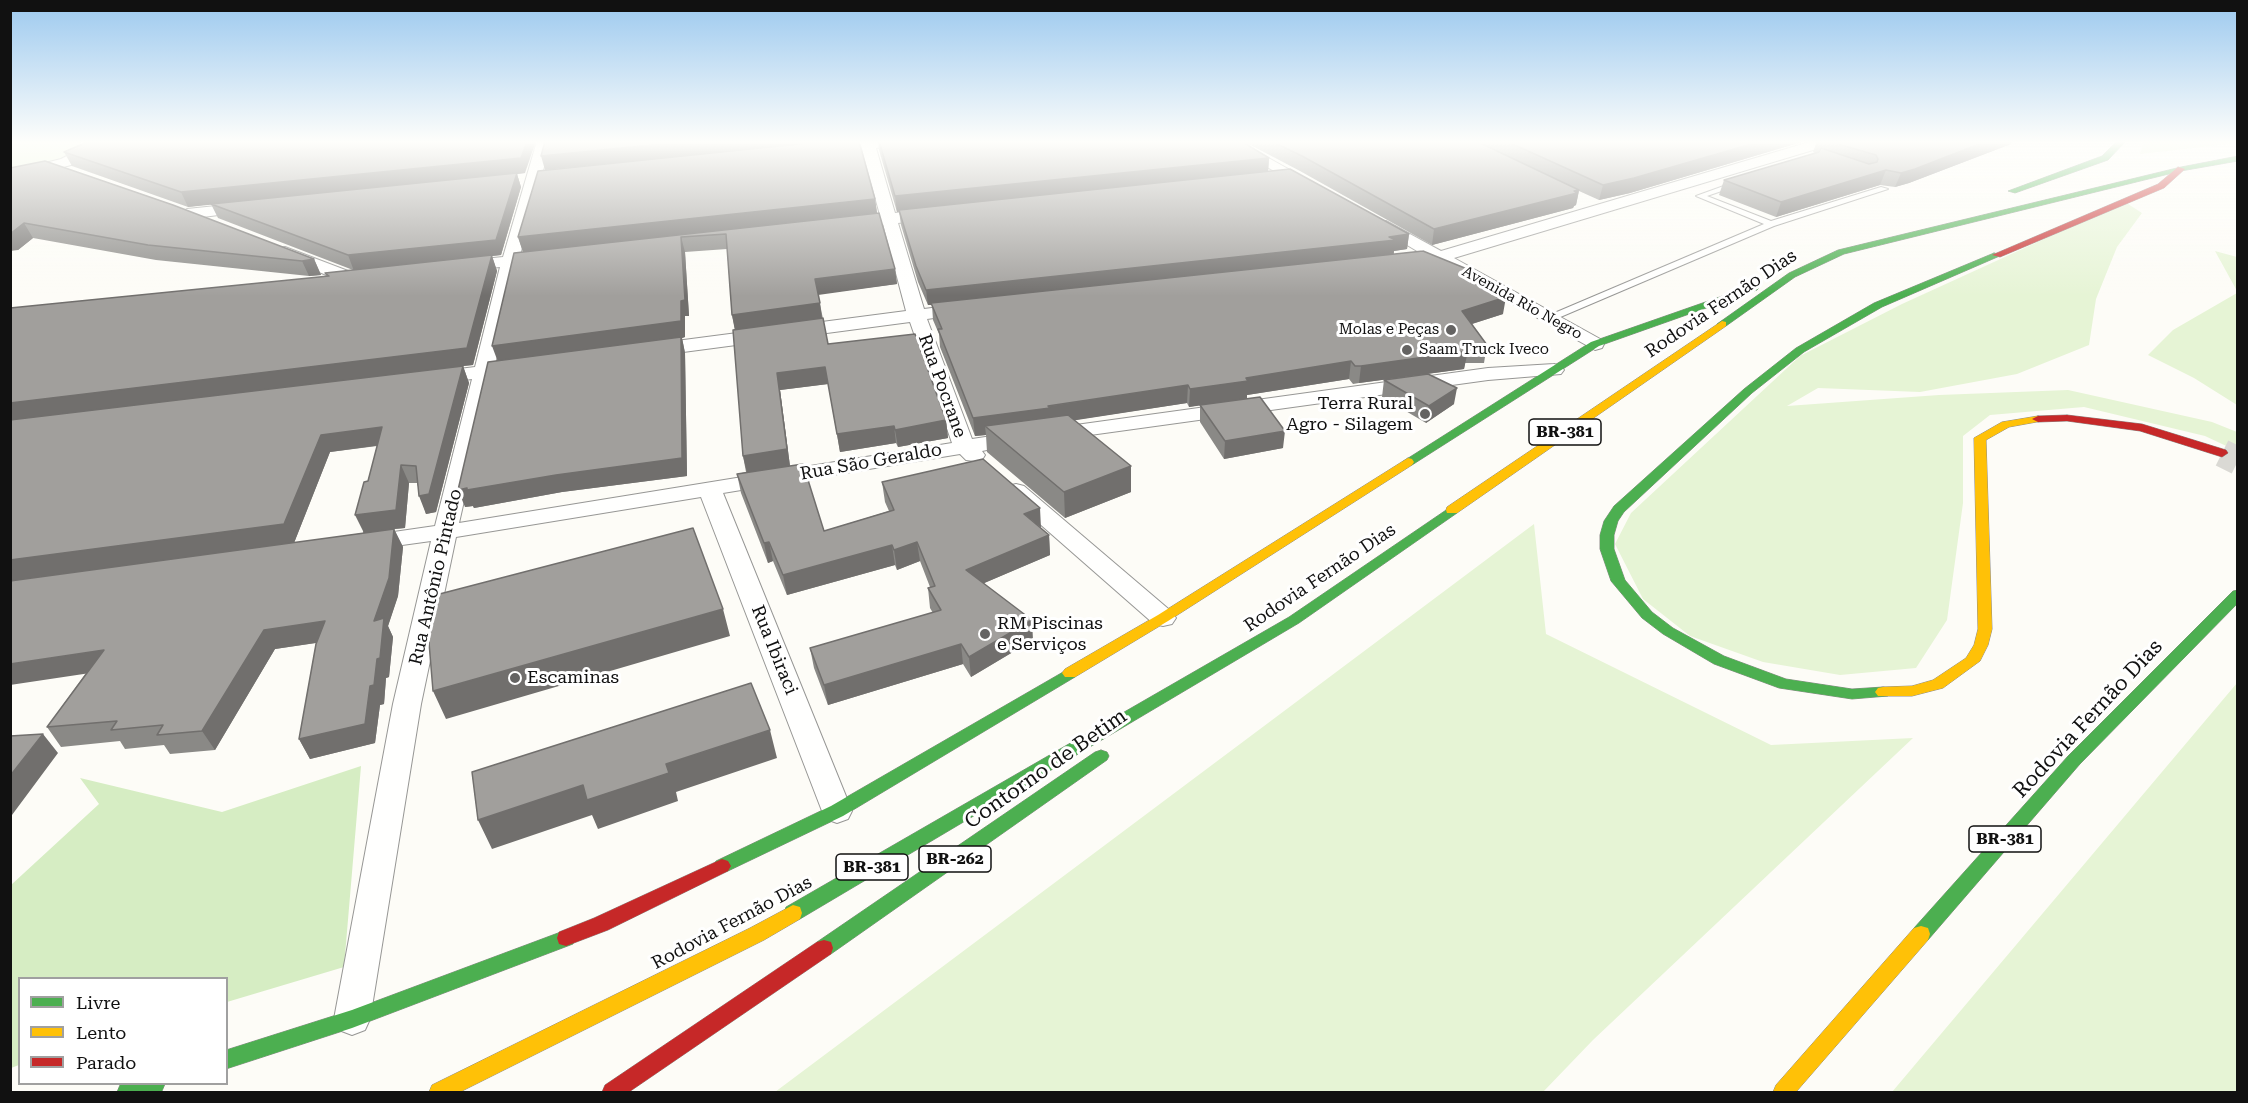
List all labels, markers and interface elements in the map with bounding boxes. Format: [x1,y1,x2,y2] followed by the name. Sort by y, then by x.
[1641,245,1801,363] street label: Rodovia Fernão Dias
[1459,262,1585,344] street label: Avenida Rio Negro
[1339,321,1439,339] place label: Molas e Peças
[1444,323,1458,337] marker: Molas e Peças
[913,331,971,441] street label: Rua Pocrane
[1419,341,1549,359] place label: Saam Truck Iveco
[1400,343,1414,357] marker: Saam Truck Iveco
[1286,393,1413,436] place label: Terra Rural Agro - Silagem
[1418,407,1432,421] marker: Terra Rural Agro - Silagem
[1529,419,1601,445] road number: BR-381
[798,439,944,485] street label: Rua São Geraldo
[405,487,467,667] street label: Rua Antônio Pintado
[1240,519,1400,637] street label: Rodovia Fernão Dias
[746,602,802,698] street label: Rua Ibiraci
[997,613,1103,656] place label: RM Piscinas e Serviços
[978,627,992,641] marker: RM Piscinas e Serviços
[2008,634,2168,804] street label: Rodovia Fernão Dias
[527,667,619,689] place label: Escaminas
[508,671,522,685] marker: Escaminas
[960,704,1132,834] street label: Contorno de Betim
[1969,826,2041,852] road number: BR-381
[919,846,991,872] road number: BR-262
[836,854,908,880] road number: BR-381
[648,872,816,974] street label: Rodovia Fernão Dias
[18,977,228,1085] legend
[76,992,120,1013] text: Livre
[76,1022,126,1043] text: Lento
[76,1052,136,1073] text: Parado

